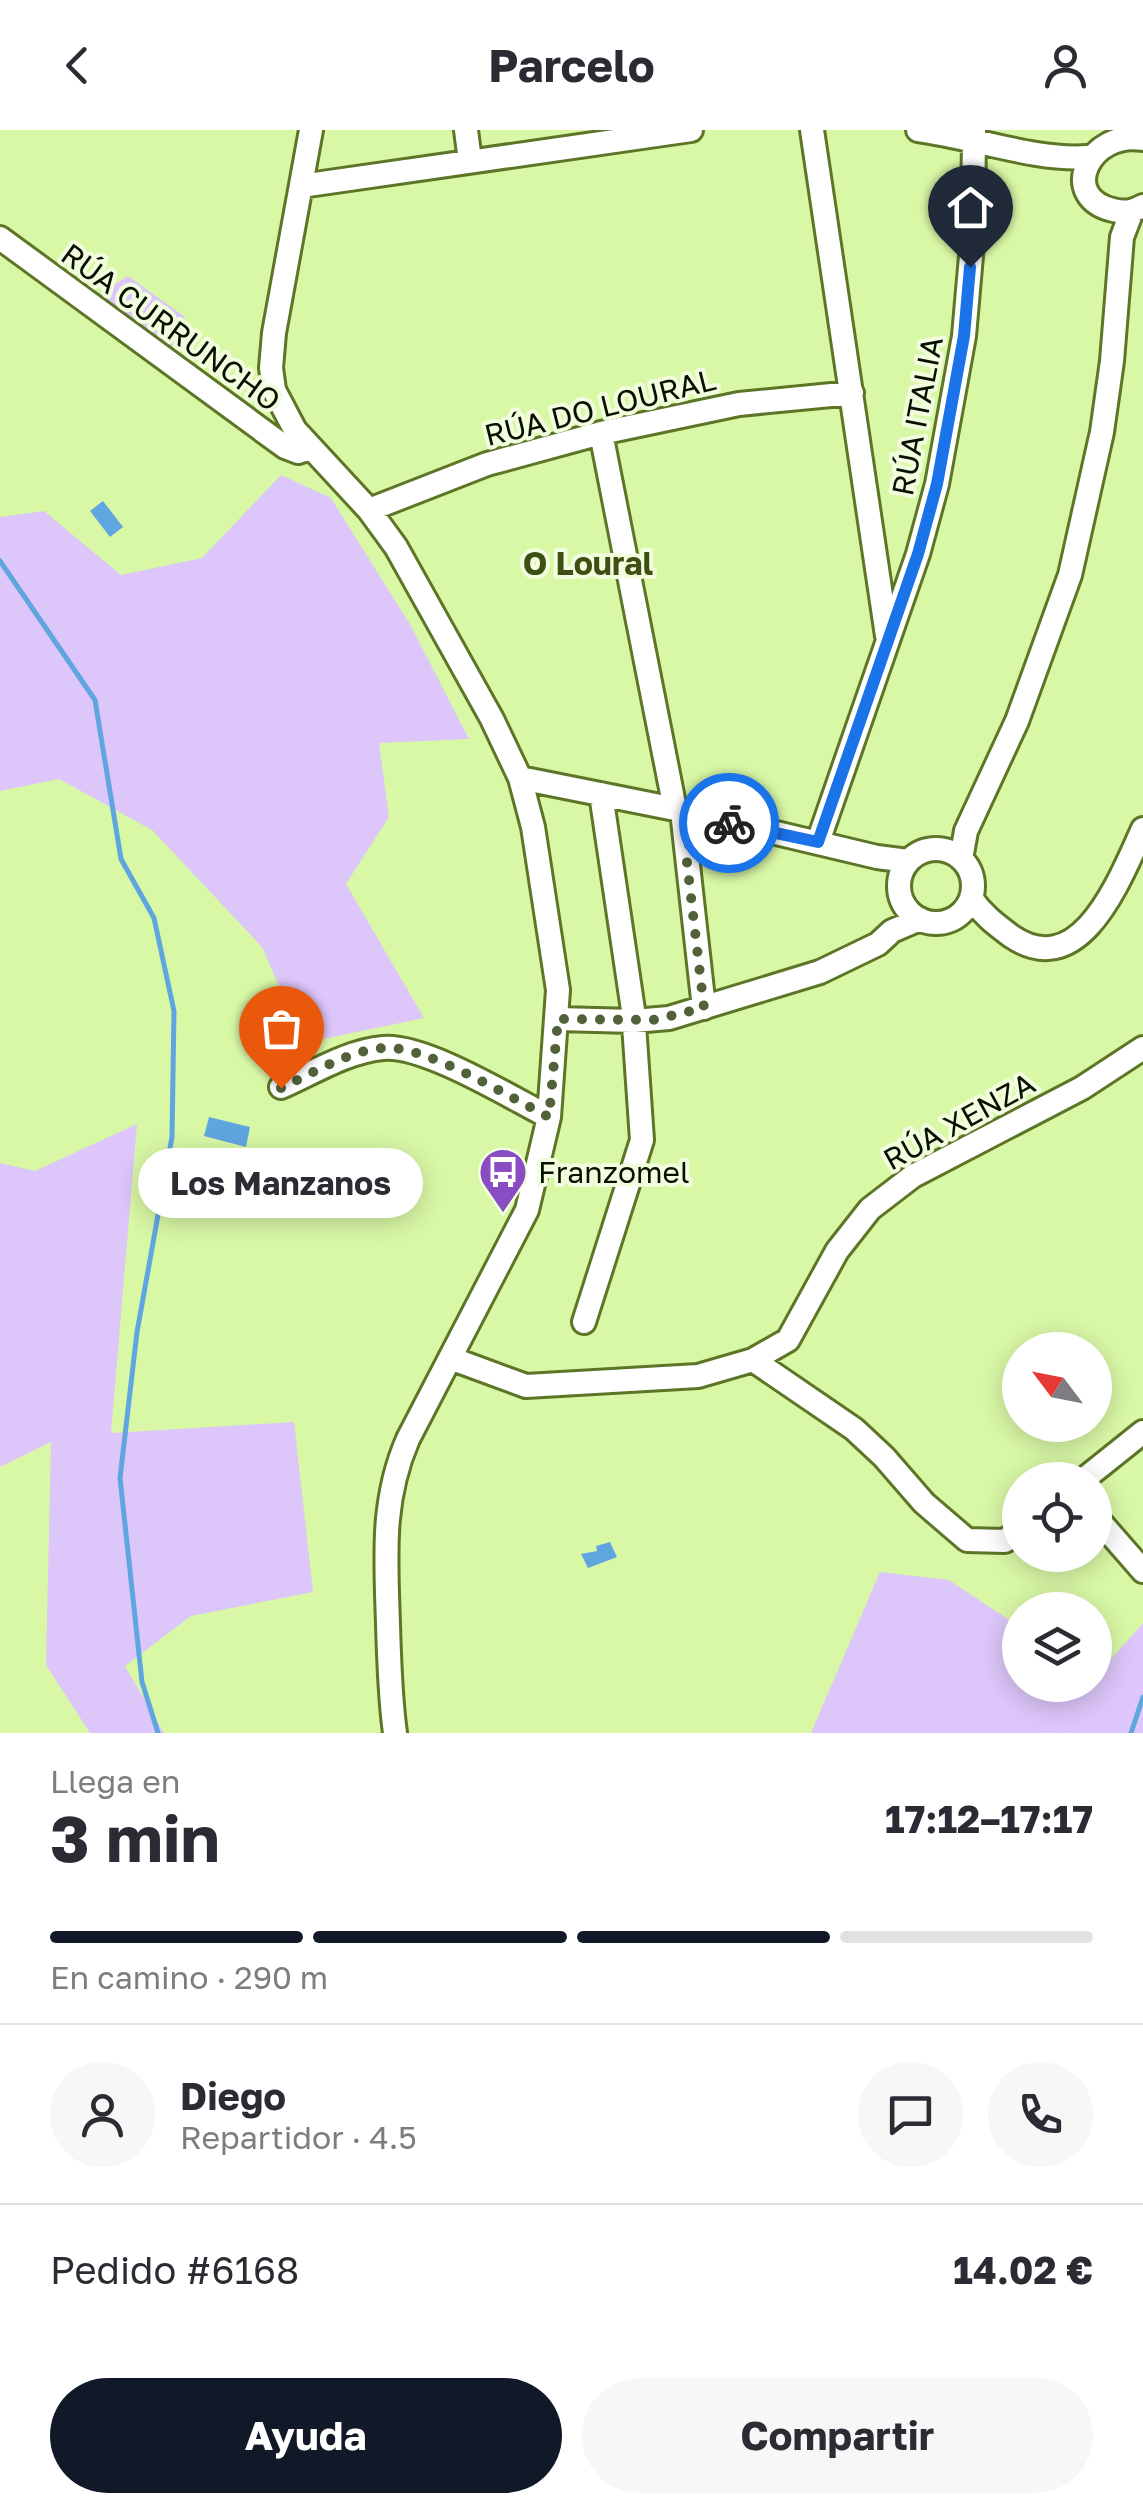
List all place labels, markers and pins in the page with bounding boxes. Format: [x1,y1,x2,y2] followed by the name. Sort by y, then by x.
[928,165,1013,268] pin
[239,986,324,1089] pin
[477,1146,529,1214] bus stop icon: Franzomel
[138,1148,424,1218] callout: Los Manzanos
[538,1154,690,1190] place label: Franzomel

